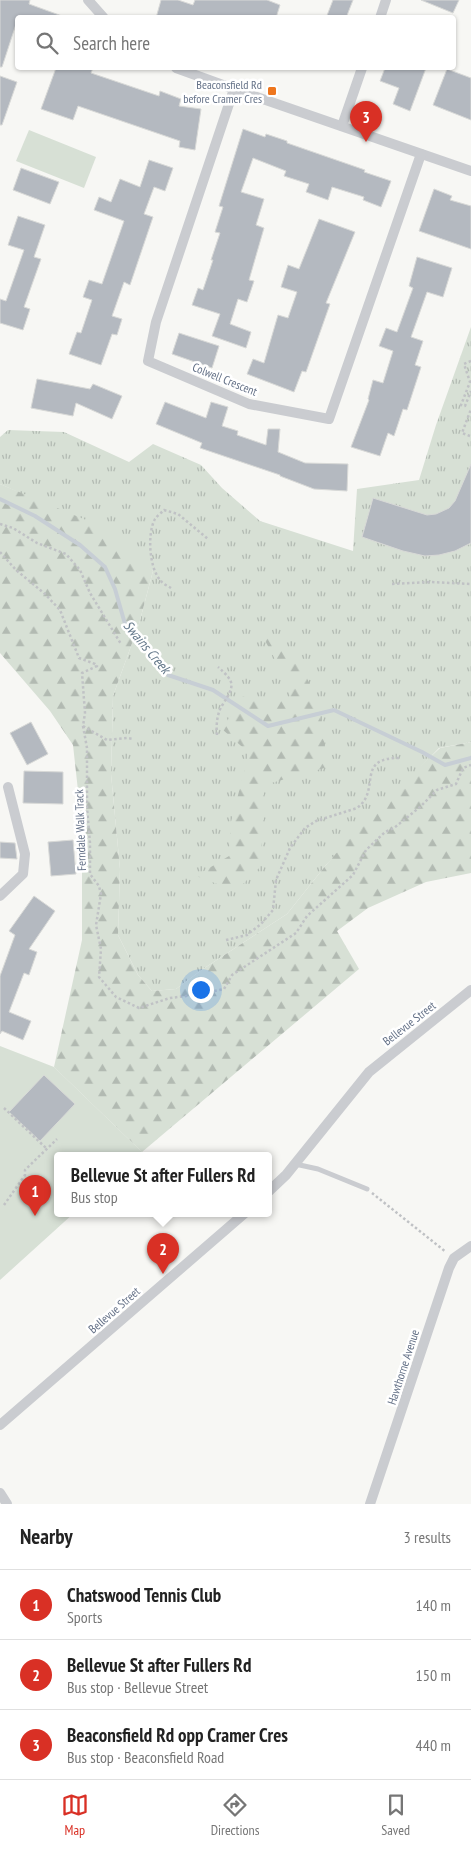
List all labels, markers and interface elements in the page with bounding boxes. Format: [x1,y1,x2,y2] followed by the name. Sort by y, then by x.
[15,15,456,70] search box
[33,29,61,57] icon: search
[73,31,150,55] text: Search here
[183,77,262,106] place label: Beaconsfield Rd before Cramer Cres
[266,85,278,97] marker: Beaconsfield Rd before Cramer Cres
[350,101,382,142] pin: 3
[190,359,260,399] street label: Colwell Crescent
[120,617,175,678] water label: Swains Creek
[71,789,89,871] street label: Ferndale Walk Track
[188,977,214,1003] your location
[379,997,439,1048] street label: Bellevue Street
[54,1152,272,1217] popup
[71,1163,255,1187] text: Bellevue St after Fullers Rd
[19,1175,51,1216] pin: 1
[71,1187,118,1207] text: Bus stop
[147,1233,179,1274] pin: 2
[85,1283,143,1336] street label: Bellevue Street
[384,1327,422,1406] street label: Hawthorne Avenue
[20,1523,73,1550] text: Nearby
[404,1527,451,1547] text: 3 results
[67,1583,221,1607] text: Chatswood Tennis Club
[32,1595,40,1615] text: 1
[416,1595,451,1615] text: 140 m
[67,1607,102,1627] text: Sports
[67,1653,251,1677] text: Bellevue St after Fullers Rd
[32,1665,40,1685] text: 2
[416,1665,451,1685] text: 150 m
[67,1677,208,1697] text: Bus stop · Bellevue Street
[67,1723,288,1747] text: Beaconsfield Rd opp Cramer Cres
[32,1735,40,1755] text: 3
[416,1735,451,1755] text: 440 m
[67,1747,224,1767] text: Bus stop · Beaconsfield Road
[61,1791,89,1839] tab: Map
[211,1791,259,1839] tab: Directions
[381,1791,410,1839] tab: Saved

